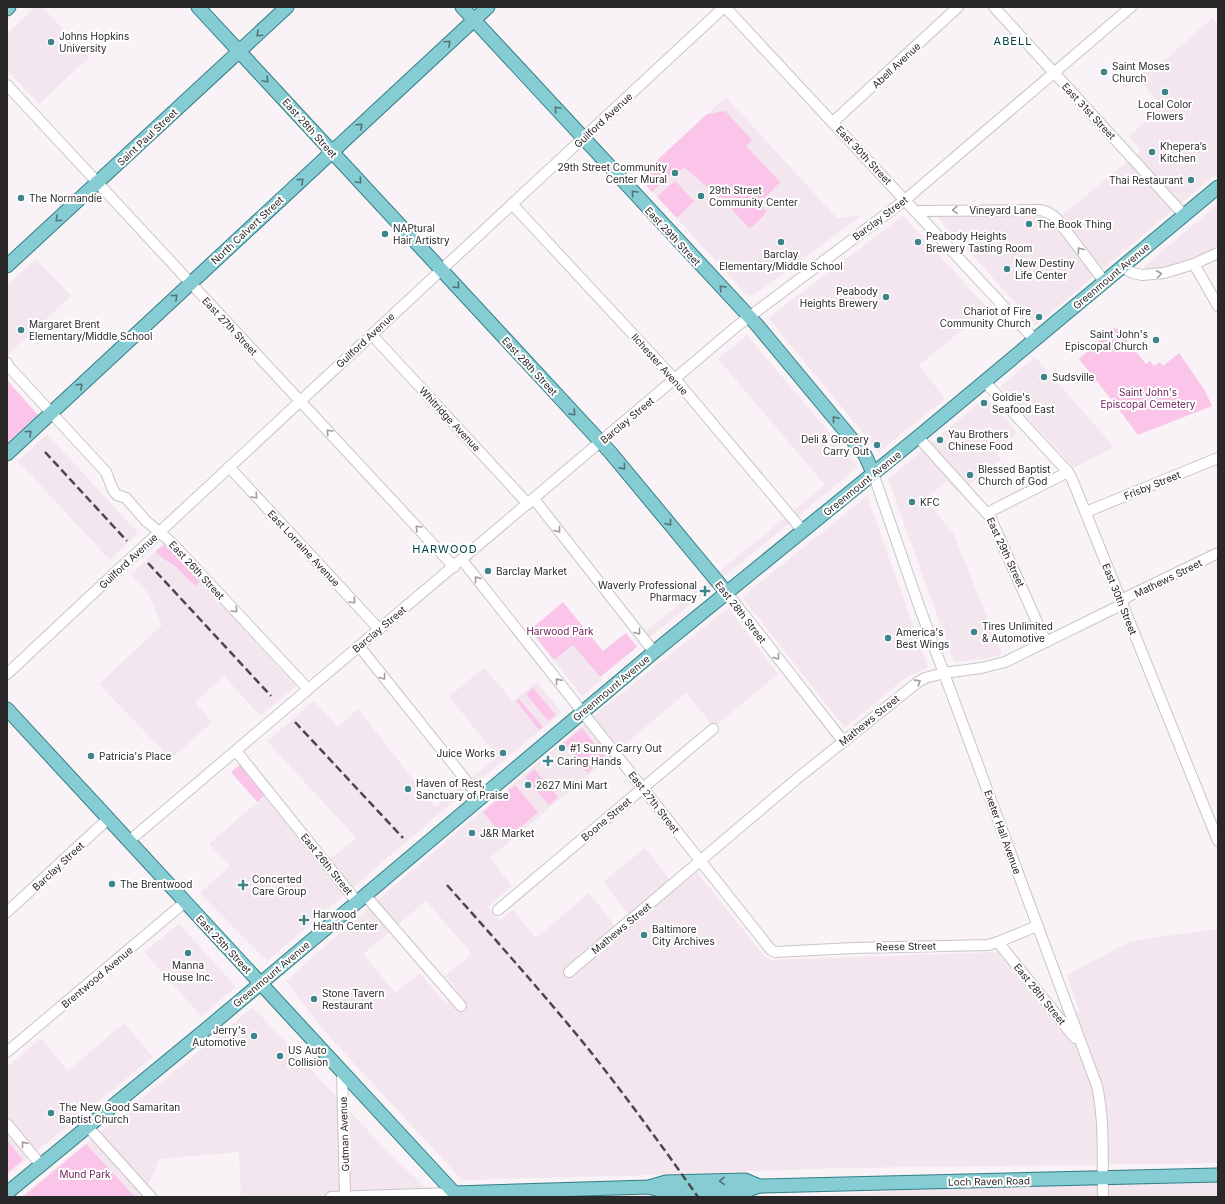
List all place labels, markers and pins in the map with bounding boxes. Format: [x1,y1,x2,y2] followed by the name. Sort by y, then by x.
[59,30,129,54] place label: Johns Hopkins University
[46,37,56,47] marker: Johns Hopkins University
[1112,60,1170,84] place label: Saint Moses Church
[1099,67,1109,77] marker: Saint Moses Church
[1160,87,1170,97] marker: Local Color Flowers
[1138,98,1192,122] place label: Local Color Flowers
[1160,140,1207,164] place label: Khepera’s Kitchen
[1147,147,1157,157] marker: Khepera’s Kitchen
[557,161,667,185] place label: 29th Street Community Center Mural
[670,168,680,178] marker: 29th Street Community Center Mural
[1109,174,1184,186] place label: Thai Restaurant
[1186,175,1196,185] marker: Thai Restaurant
[709,184,798,208] place label: 29th Street Community Center
[696,191,706,201] marker: 29th Street Community Center
[29,192,102,204] place label: The Normandie
[16,193,26,203] marker: The Normandie
[1037,218,1112,230] place label: The Book Thing
[1024,219,1034,229] marker: The Book Thing
[393,222,450,246] place label: NAPtural Hair Artistry
[380,229,390,239] marker: NAPtural Hair Artistry
[926,230,1032,254] place label: Peabody Heights Brewery Tasting Room
[776,237,786,247] marker: Barclay Elementary/Middle School
[913,237,923,247] marker: Peabody Heights Brewery Tasting Room
[719,248,843,272] place label: Barclay Elementary/Middle School
[1015,257,1075,281] place label: New Destiny Life Center
[1002,264,1012,274] marker: New Destiny Life Center
[800,285,878,309] place label: Peabody Heights Brewery
[881,292,891,302] marker: Peabody Heights Brewery
[940,305,1031,329] place label: Chariot of Fire Community Church
[1034,312,1044,322] marker: Chariot of Fire Community Church
[29,318,153,342] place label: Margaret Brent Elementary/Middle School
[16,325,26,335] marker: Margaret Brent Elementary/Middle School
[1065,328,1148,352] place label: Saint John's Episcopal Church
[1151,335,1161,345] marker: Saint John's Episcopal Church
[1052,371,1095,383] place label: Sudsville
[1039,372,1049,382] marker: Sudsville
[992,391,1055,415] place label: Goldie's Seafood East
[979,398,989,408] marker: Goldie's Seafood East
[948,428,1013,452] place label: Yau Brothers Chinese Food
[801,433,870,457] place label: Deli & Grocery Carry Out
[935,435,945,445] marker: Yau Brothers Chinese Food
[872,440,882,450] marker: Deli & Grocery Carry Out
[978,463,1051,487] place label: Blessed Baptist Church of God
[965,470,975,480] marker: Blessed Baptist Church of God
[920,496,940,508] place label: KFC
[907,497,917,507] marker: KFC
[496,565,567,577] place label: Barclay Market
[483,566,493,576] marker: Barclay Market
[598,579,697,603] place label: Waverly Professional Pharmacy
[700,586,710,596] marker: Waverly Professional Pharmacy
[982,620,1053,644] place label: Tires Unlimited & Automotive
[896,626,949,650] place label: America's Best Wings
[969,627,979,637] marker: Tires Unlimited & Automotive
[883,633,893,643] marker: America's Best Wings
[570,742,662,754] place label: #1 Sunny Carry Out
[557,743,567,753] marker: #1 Sunny Carry Out
[437,747,495,759] place label: Juice Works
[498,748,508,758] marker: Juice Works
[99,750,172,762] place label: Patricia's Place
[86,751,96,761] marker: Patricia's Place
[542,755,554,767] marker: Caring Hands
[557,755,621,767] place label: Caring Hands
[416,777,509,801] place label: Haven of Rest, Sanctuary of Praise
[536,779,608,791] place label: 2627 Mini Mart
[523,780,533,790] marker: 2627 Mini Mart
[403,784,413,794] marker: Haven of Rest, Sanctuary of Praise
[480,827,535,839] place label: J&R Market
[467,828,477,838] marker: J&R Market
[252,873,306,897] place label: Concerted Care Group
[120,878,192,890] place label: The Brentwood
[107,879,117,889] marker: The Brentwood
[237,879,249,891] marker: Concerted Care Group
[313,908,379,932] place label: Harwood Health Center
[298,914,310,926] marker: Harwood Health Center
[652,923,715,947] place label: Baltimore City Archives
[639,930,649,940] marker: Baltimore City Archives
[183,948,193,958] marker: Manna House Inc.
[163,959,213,983] place label: Manna House Inc.
[322,987,385,1011] place label: Stone Tavern Restaurant
[309,994,319,1004] marker: Stone Tavern Restaurant
[192,1024,246,1048] place label: Jerry's Automotive
[249,1031,259,1041] marker: Jerry's Automotive
[288,1044,328,1068] place label: US Auto Collision
[275,1051,285,1061] marker: US Auto Collision
[59,1101,180,1125] place label: The New Good Samaritan Baptist Church
[46,1108,56,1118] marker: The New Good Samaritan Baptist Church

